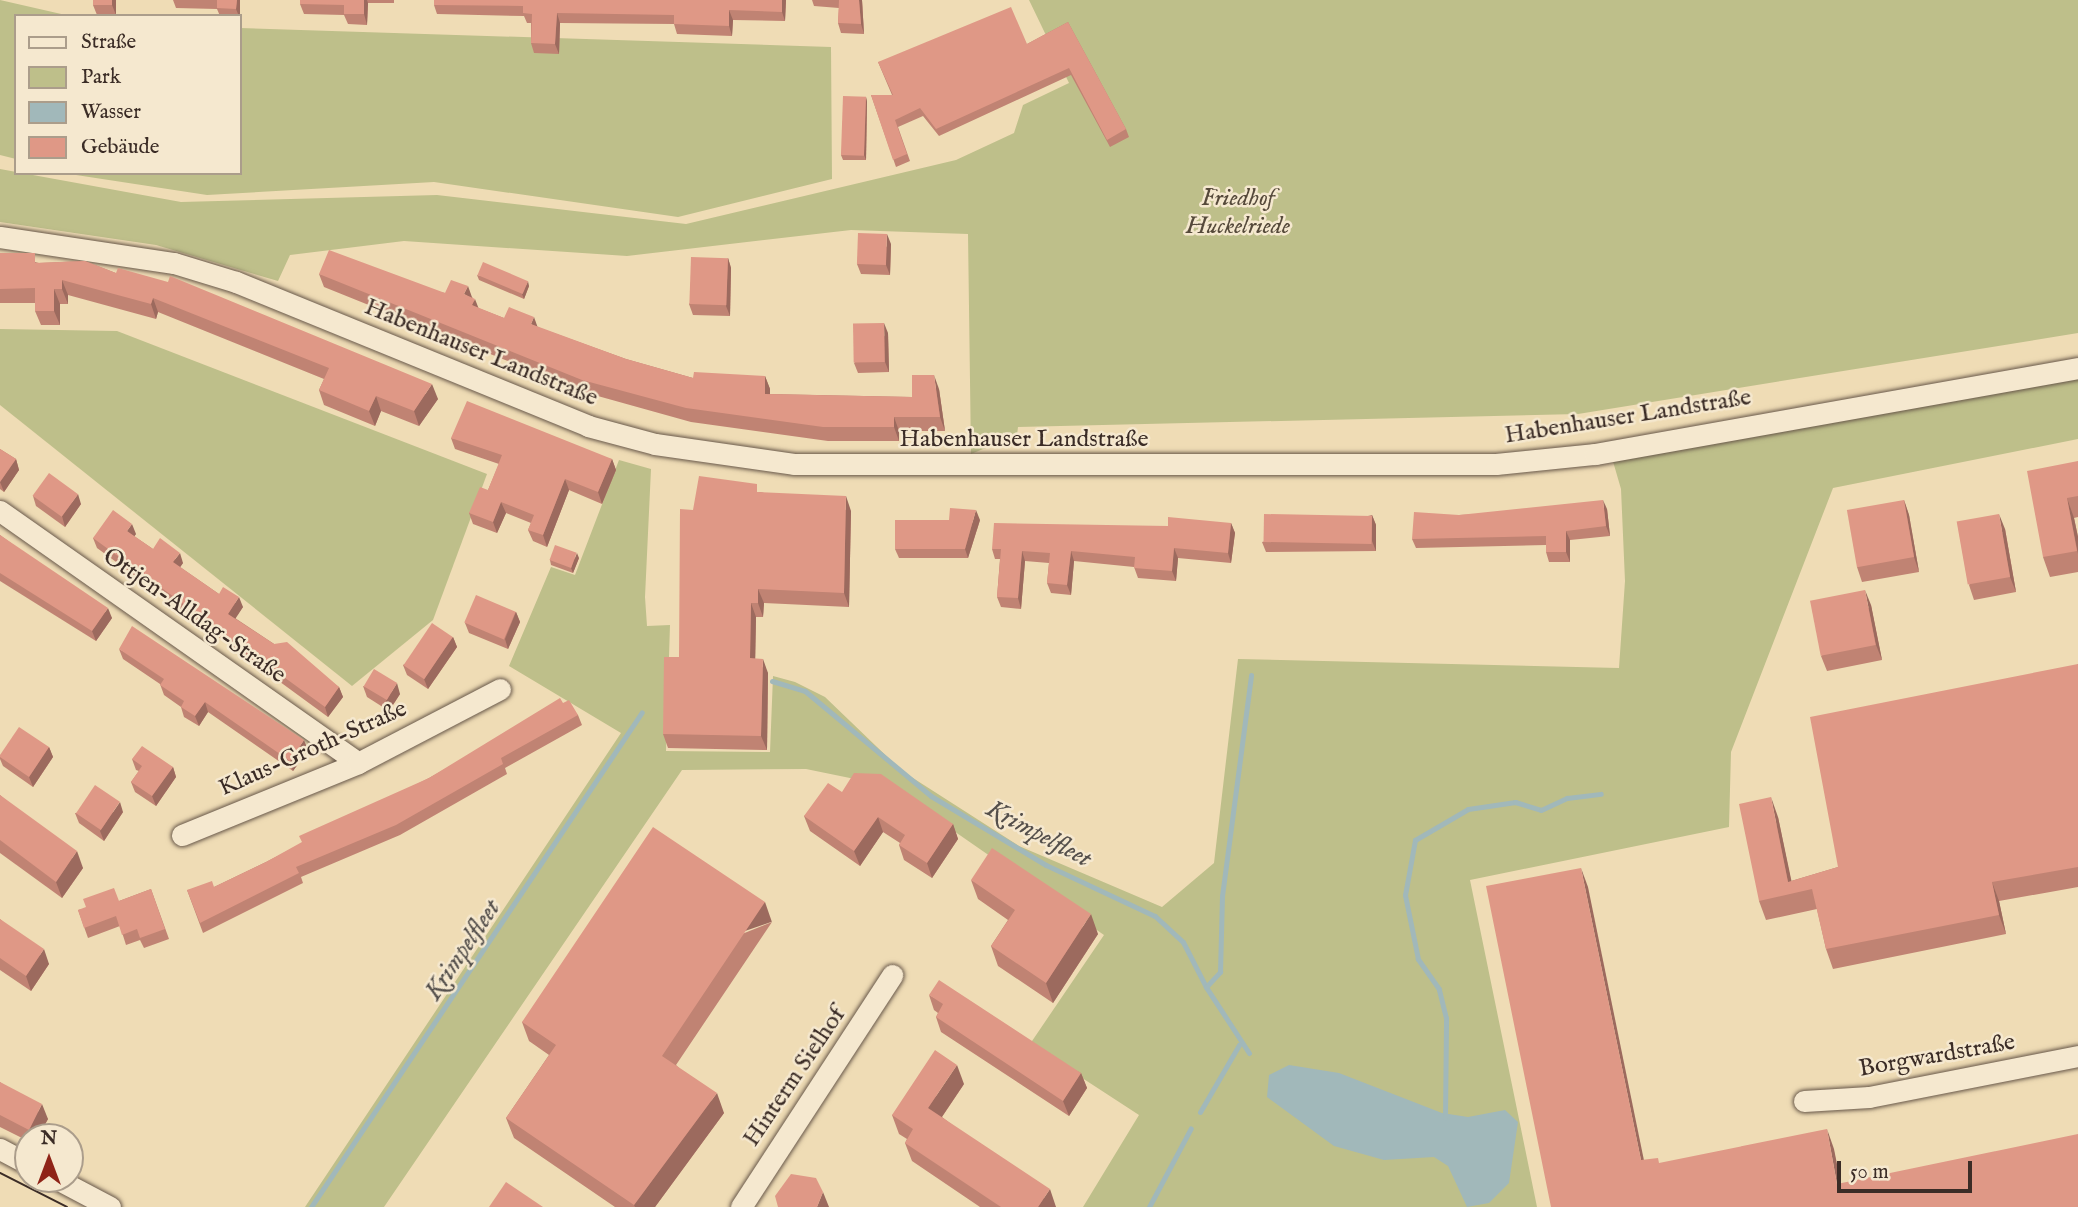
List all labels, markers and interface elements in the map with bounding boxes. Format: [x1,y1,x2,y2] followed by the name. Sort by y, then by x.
[14,14,242,175] legend
[81,29,136,56] text: Straße
[81,64,121,91] text: Park
[81,99,141,126] text: Wasser
[81,134,159,161] text: Gebäude
[1186,185,1290,241] park label: Friedhof Huckelriede
[360,293,602,413] street label: Habenhauser Landstraße
[1503,383,1753,451] street label: Habenhauser Landstraße
[900,426,1148,454] street label: Habenhauser Landstraße
[97,542,291,690] street label: Ottjen-Alldag-Straße
[215,695,411,803] street label: Klaus-Groth-Straße
[981,793,1097,875] water label: Krimpelfleet
[418,894,508,1006] water label: Krimpelfleet
[738,1002,852,1152] street label: Hinterm Sielhof
[1857,1028,2017,1084] street label: Borgwardstraße
[14,1123,84,1193] north arrow
[41,1127,57,1151] text: N
[1840,1148,1975,1192] scale bar
[1850,1159,1889,1186] text: 50 m

